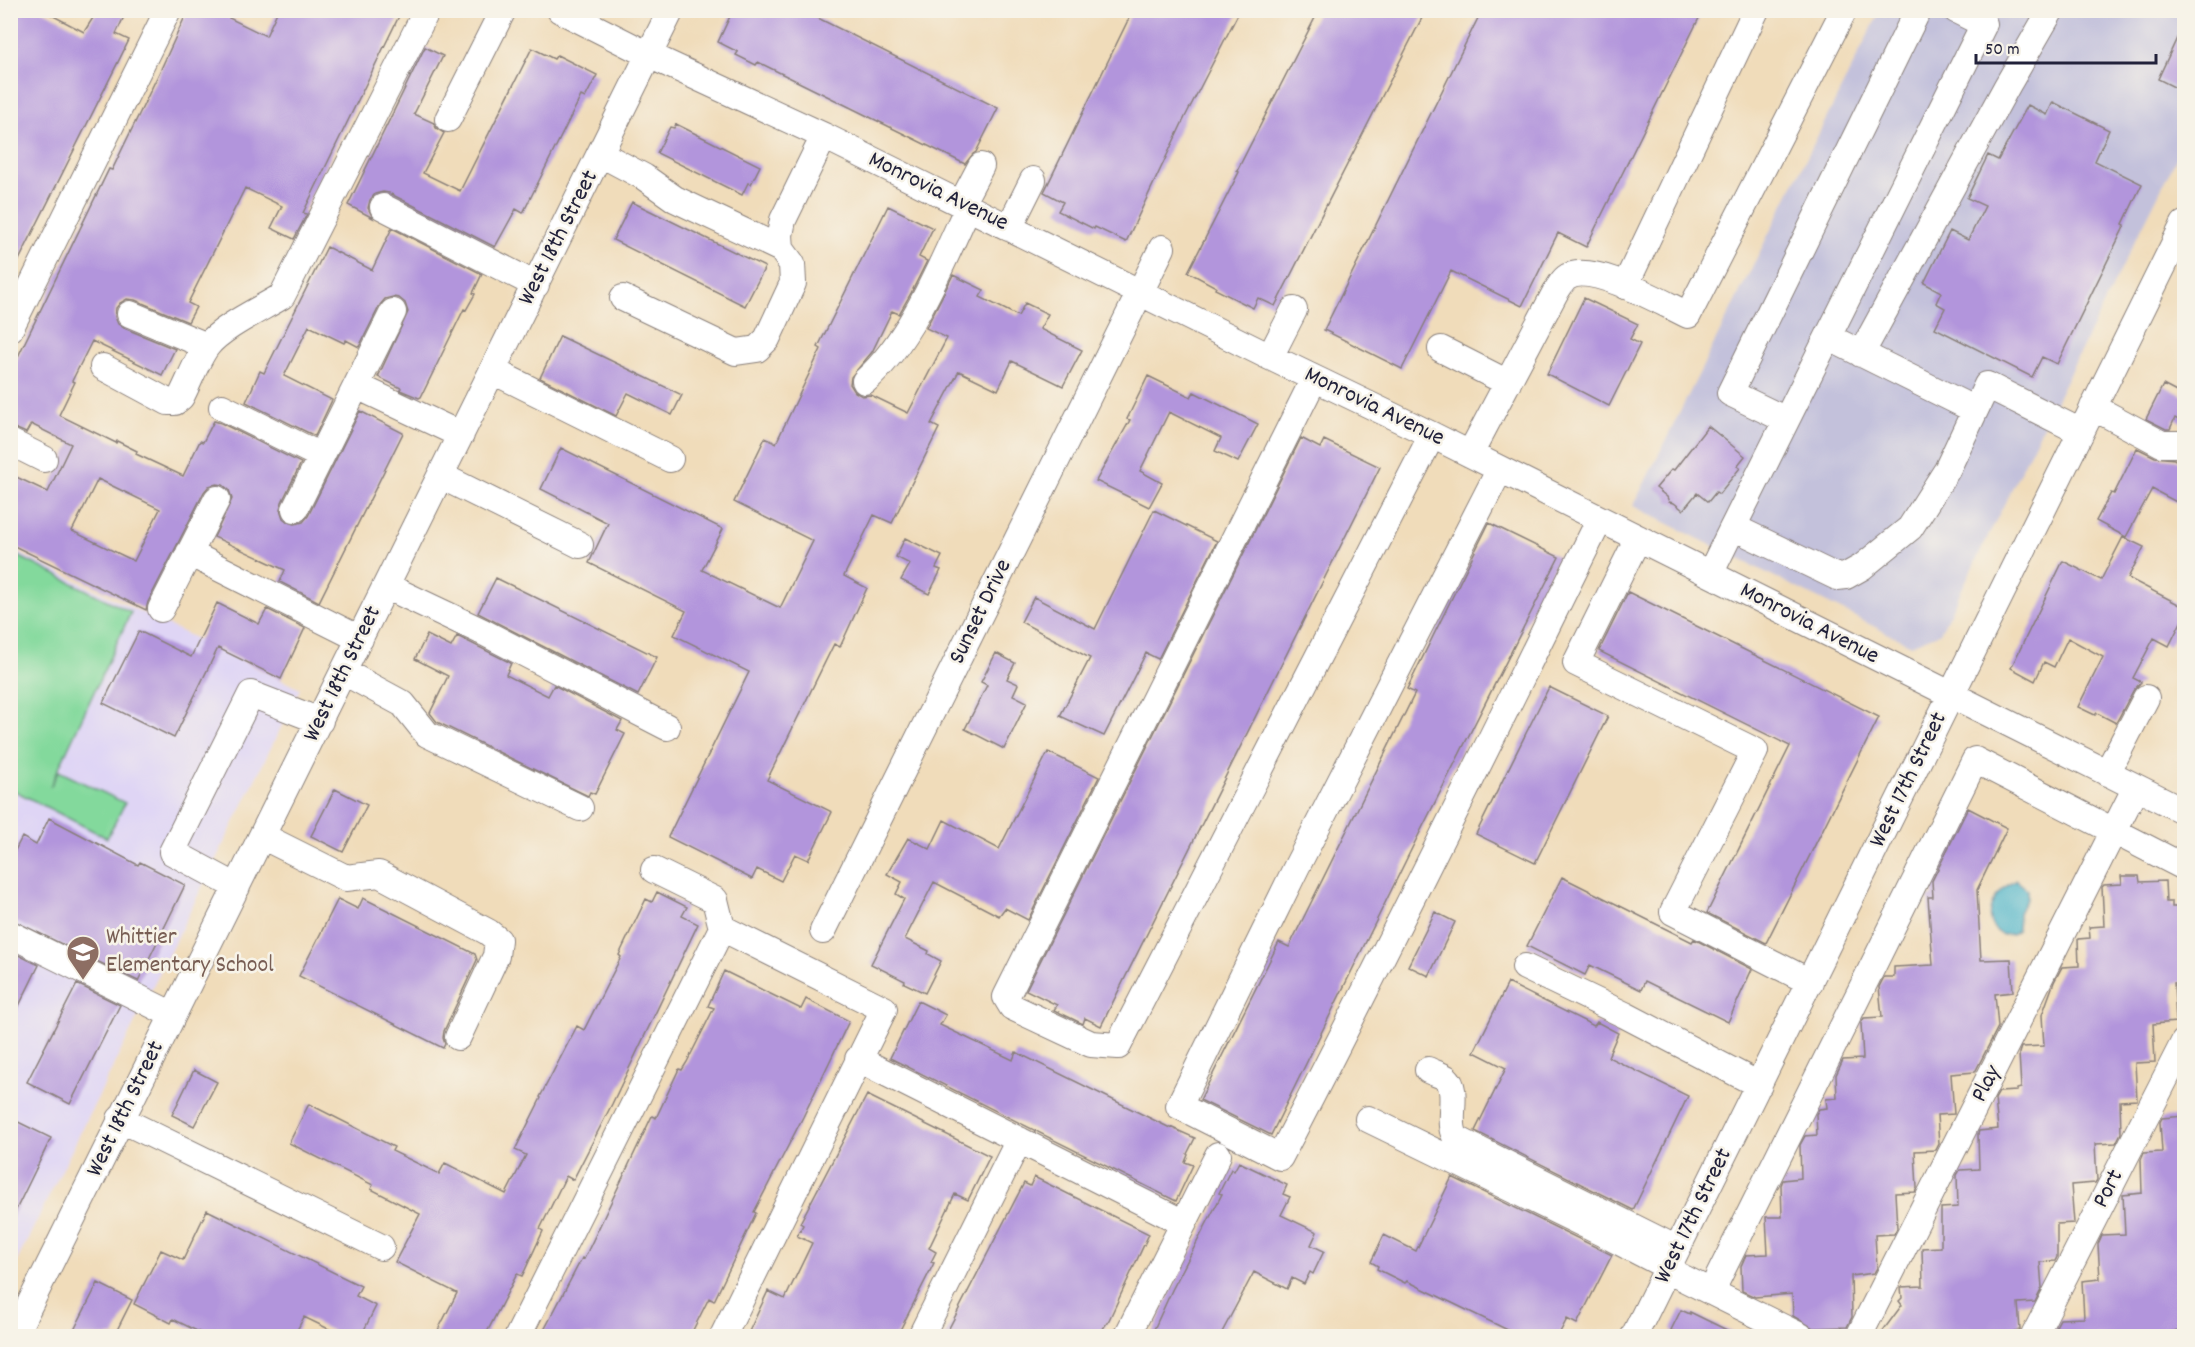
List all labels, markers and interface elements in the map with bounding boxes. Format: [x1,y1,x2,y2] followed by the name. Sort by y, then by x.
[1976,27,2156,65] scale bar
[1985,38,2020,63] text: 50 m
[862,143,1014,241] street label: Monrovia Avenue
[510,165,608,311] street label: West 18th Street
[1298,358,1450,456] street label: Monrovia Avenue
[941,554,1021,670] street label: Sunset Drive
[1733,574,1885,674] street label: Monrovia Avenue
[295,600,391,748] street label: West 18th Street
[1862,706,1957,853] street label: West 17th Street
[106,921,274,983] place label: Whittier Elementary School
[65,934,101,981] school or university icon: Whittier Elementary School
[78,1035,174,1183] street label: West 18th Street
[1963,1058,2011,1108] street label: Play
[1647,1142,1742,1289] street label: West 17th Street
[2085,1164,2133,1214] street label: Port

